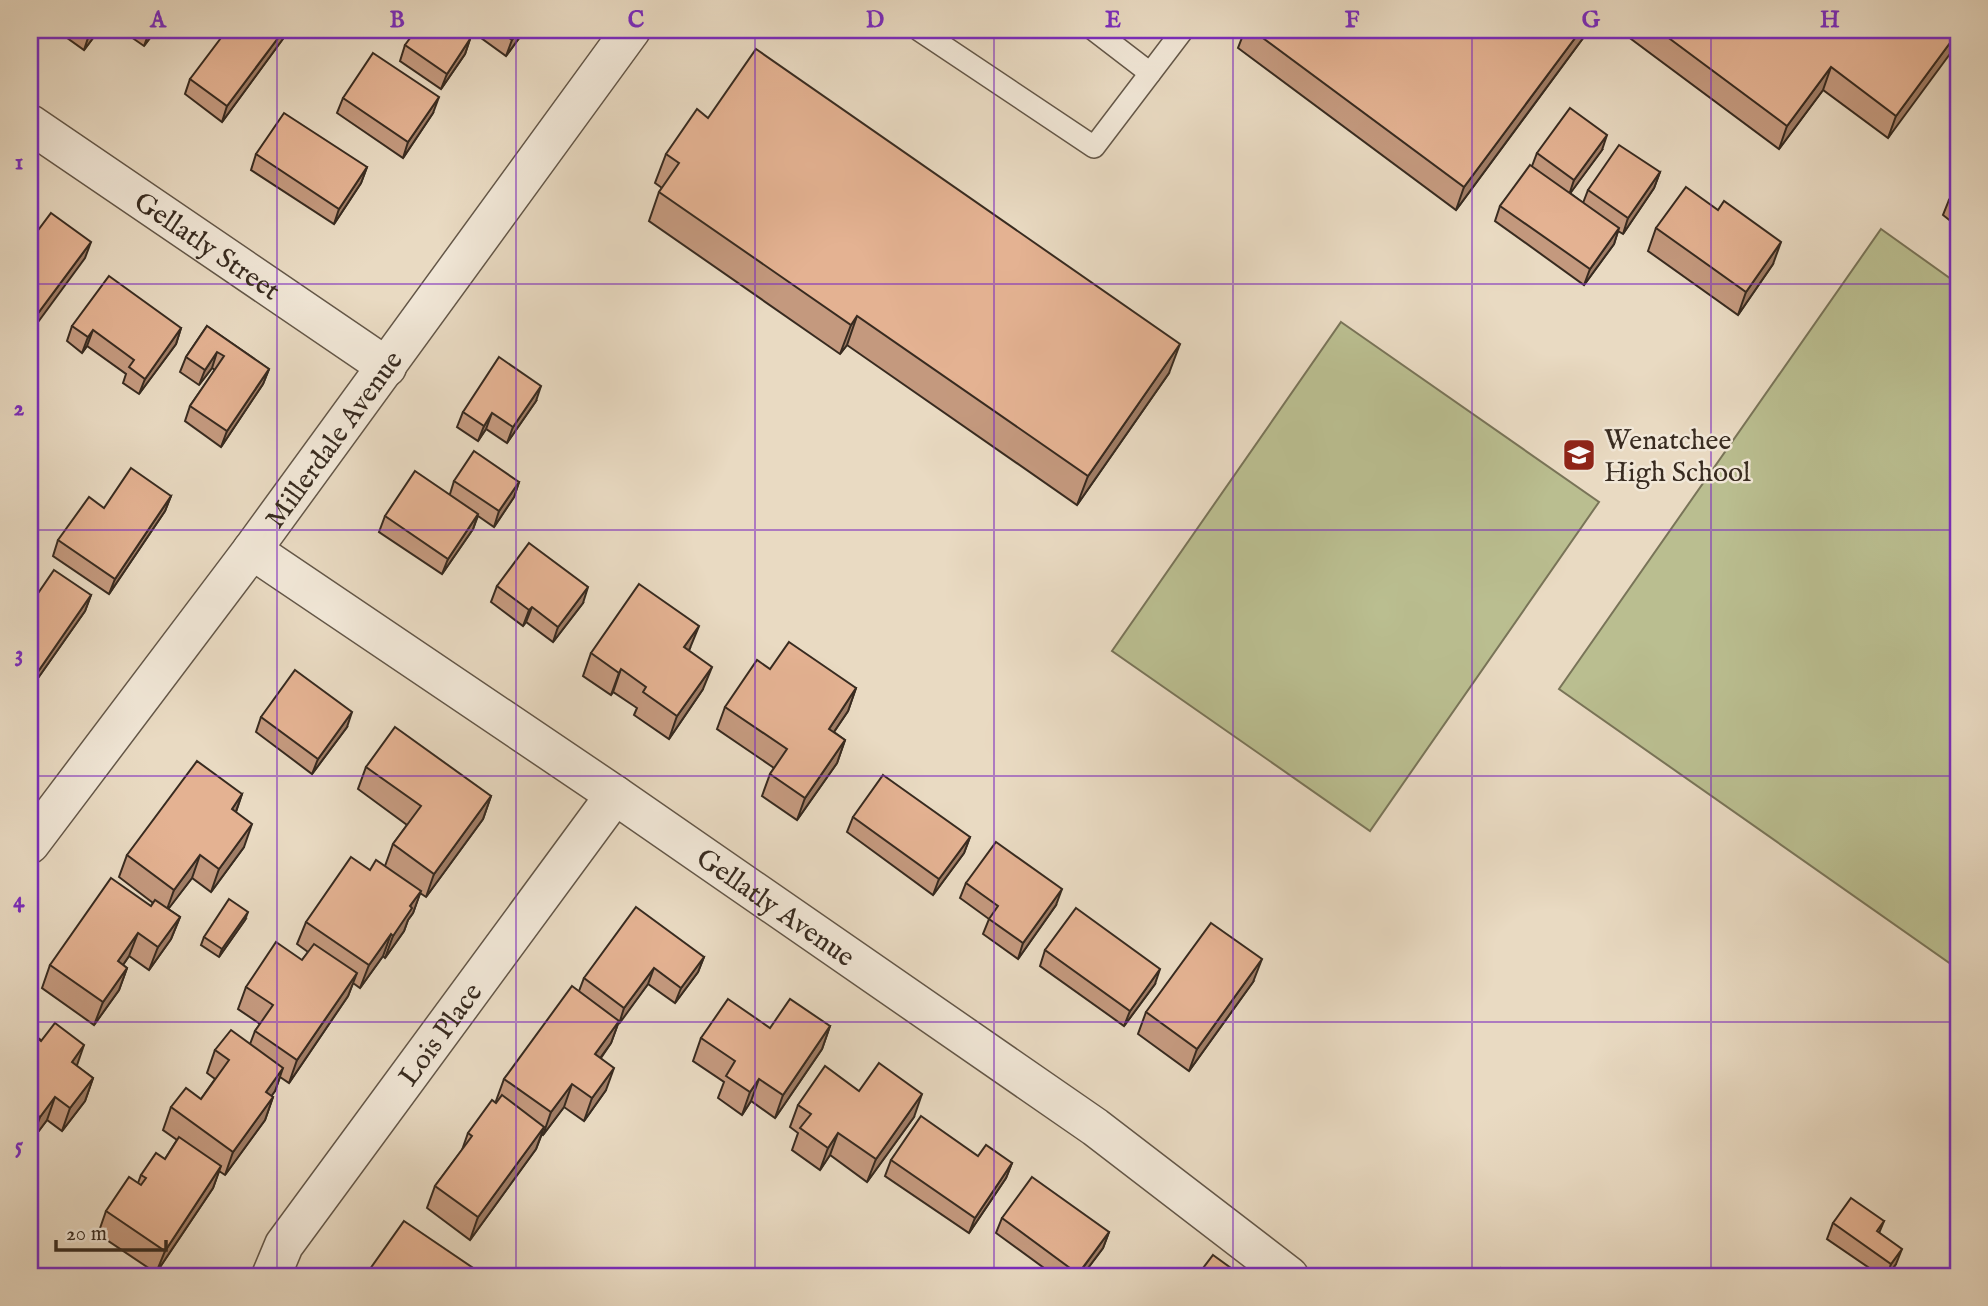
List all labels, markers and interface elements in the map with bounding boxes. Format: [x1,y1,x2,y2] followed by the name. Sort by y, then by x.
[149,6,167,35] text: A
[389,6,405,35] text: B
[628,6,645,35] text: C
[866,6,884,35] text: D
[1105,6,1121,35] text: E
[1345,6,1360,35] text: F
[1582,6,1601,35] text: G
[1820,6,1840,35] text: H
[15,148,23,177] text: 1
[127,185,286,309] street label: Gellatly Street
[259,344,412,536] street label: Millerdale Avenue
[14,394,25,423] text: 2
[1604,424,1751,491] place label: Wenatchee High School
[1560,436,1598,474] school or university icon: Wenatchee High School
[15,640,23,669] text: 3
[689,842,861,976] street label: Gellatly Avenue
[13,886,25,915] text: 4
[392,977,491,1094] street label: Lois Place
[15,1132,24,1161] text: 5
[56,1208,166,1252] scale bar
[66,1221,107,1248] text: 20 m

